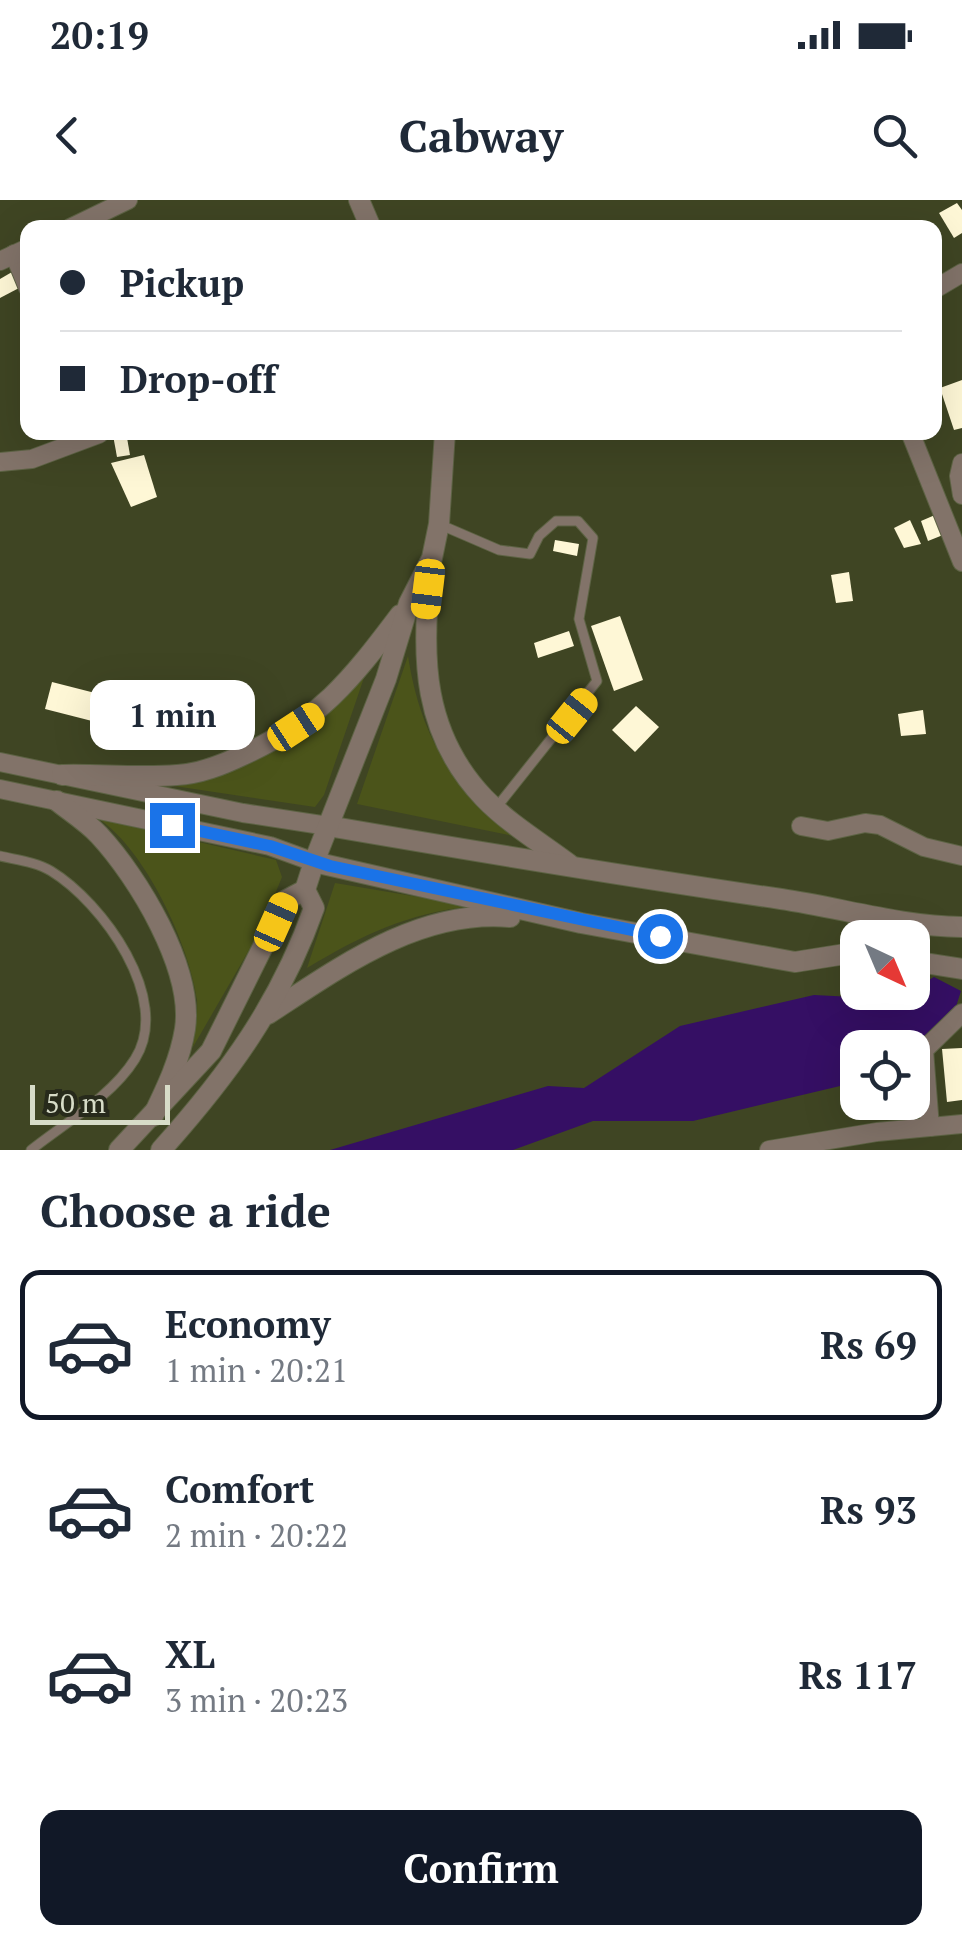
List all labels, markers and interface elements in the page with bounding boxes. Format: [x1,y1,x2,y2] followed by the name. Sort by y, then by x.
[50,10,149,60] text: 20:19
[399,105,563,165] text: Cabway
[40,108,95,163] icon: back
[867,108,922,163] icon: search
[120,258,244,308] text: Pickup
[120,354,277,404] text: Drop-off
[409,557,447,621] car
[90,680,254,750] callout: 1 min
[541,683,603,749] car
[129,694,216,736] text: 1 min
[263,698,329,756] car
[150,803,195,848] route end
[250,888,302,956] car
[638,914,683,959] route start
[840,920,930,1010] north arrow
[840,920,930,1120] map controls
[840,1030,930,1120] button: locate
[30,1080,170,1124] scale bar
[45,1084,106,1121] text: 50 m
[40,1180,331,1240] text: Choose a ride
[165,1299,331,1349] text: Economy
[45,1300,135,1390] icon: car
[820,1320,917,1370] text: Rs 69
[165,1349,348,1391] text: 1 min · 20:21
[165,1464,314,1514] text: Comfort
[45,1465,135,1555] icon: car
[820,1485,917,1535] text: Rs 93
[165,1514,348,1556] text: 2 min · 20:22
[165,1629,215,1679] text: XL
[45,1630,135,1720] icon: car
[799,1650,917,1700] text: Rs 117
[165,1679,348,1721] text: 3 min · 20:23
[40,1810,922,1925] button: Confirm

